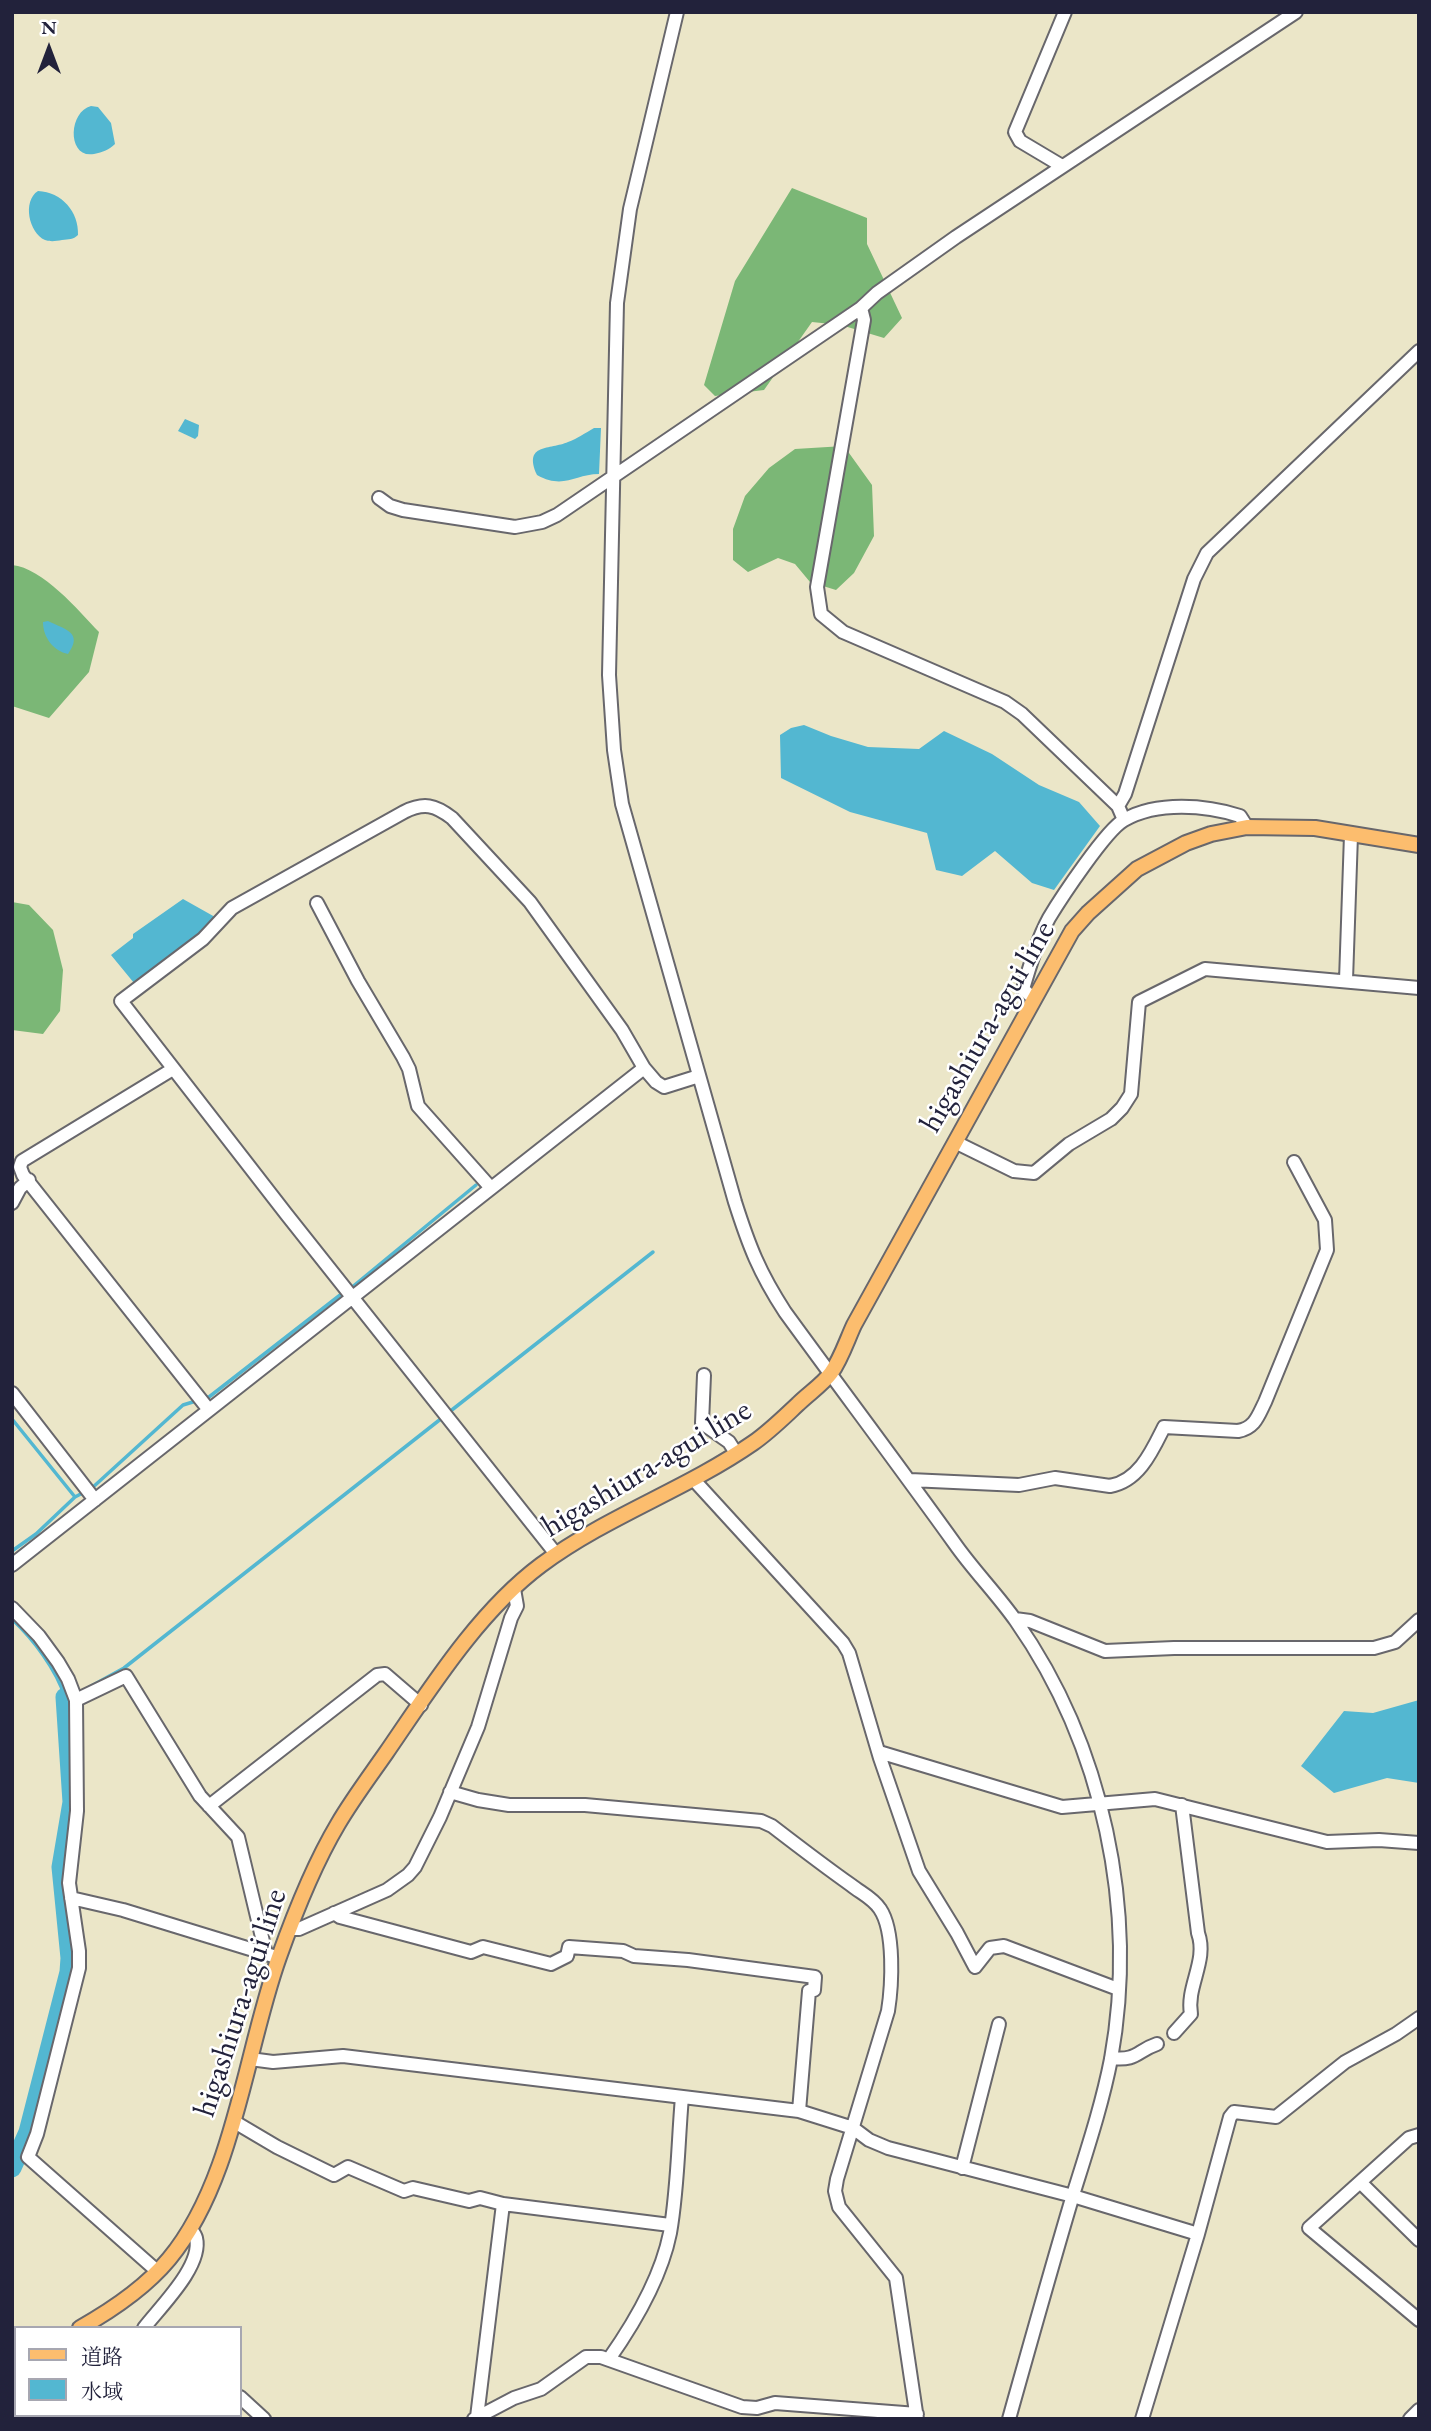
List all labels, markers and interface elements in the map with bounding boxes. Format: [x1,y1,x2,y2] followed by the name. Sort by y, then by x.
[14,14,84,84] north arrow
[41,15,57,40] text: N
[912,915,1064,1139] street label: higashiura-agui line
[535,1391,759,1547] street label: higashiura-agui line
[186,1884,296,2122] street label: higashiura-agui line
[14,2326,242,2417] legend
[81,2343,123,2370] text: 道路
[81,2378,123,2405] text: 水域

